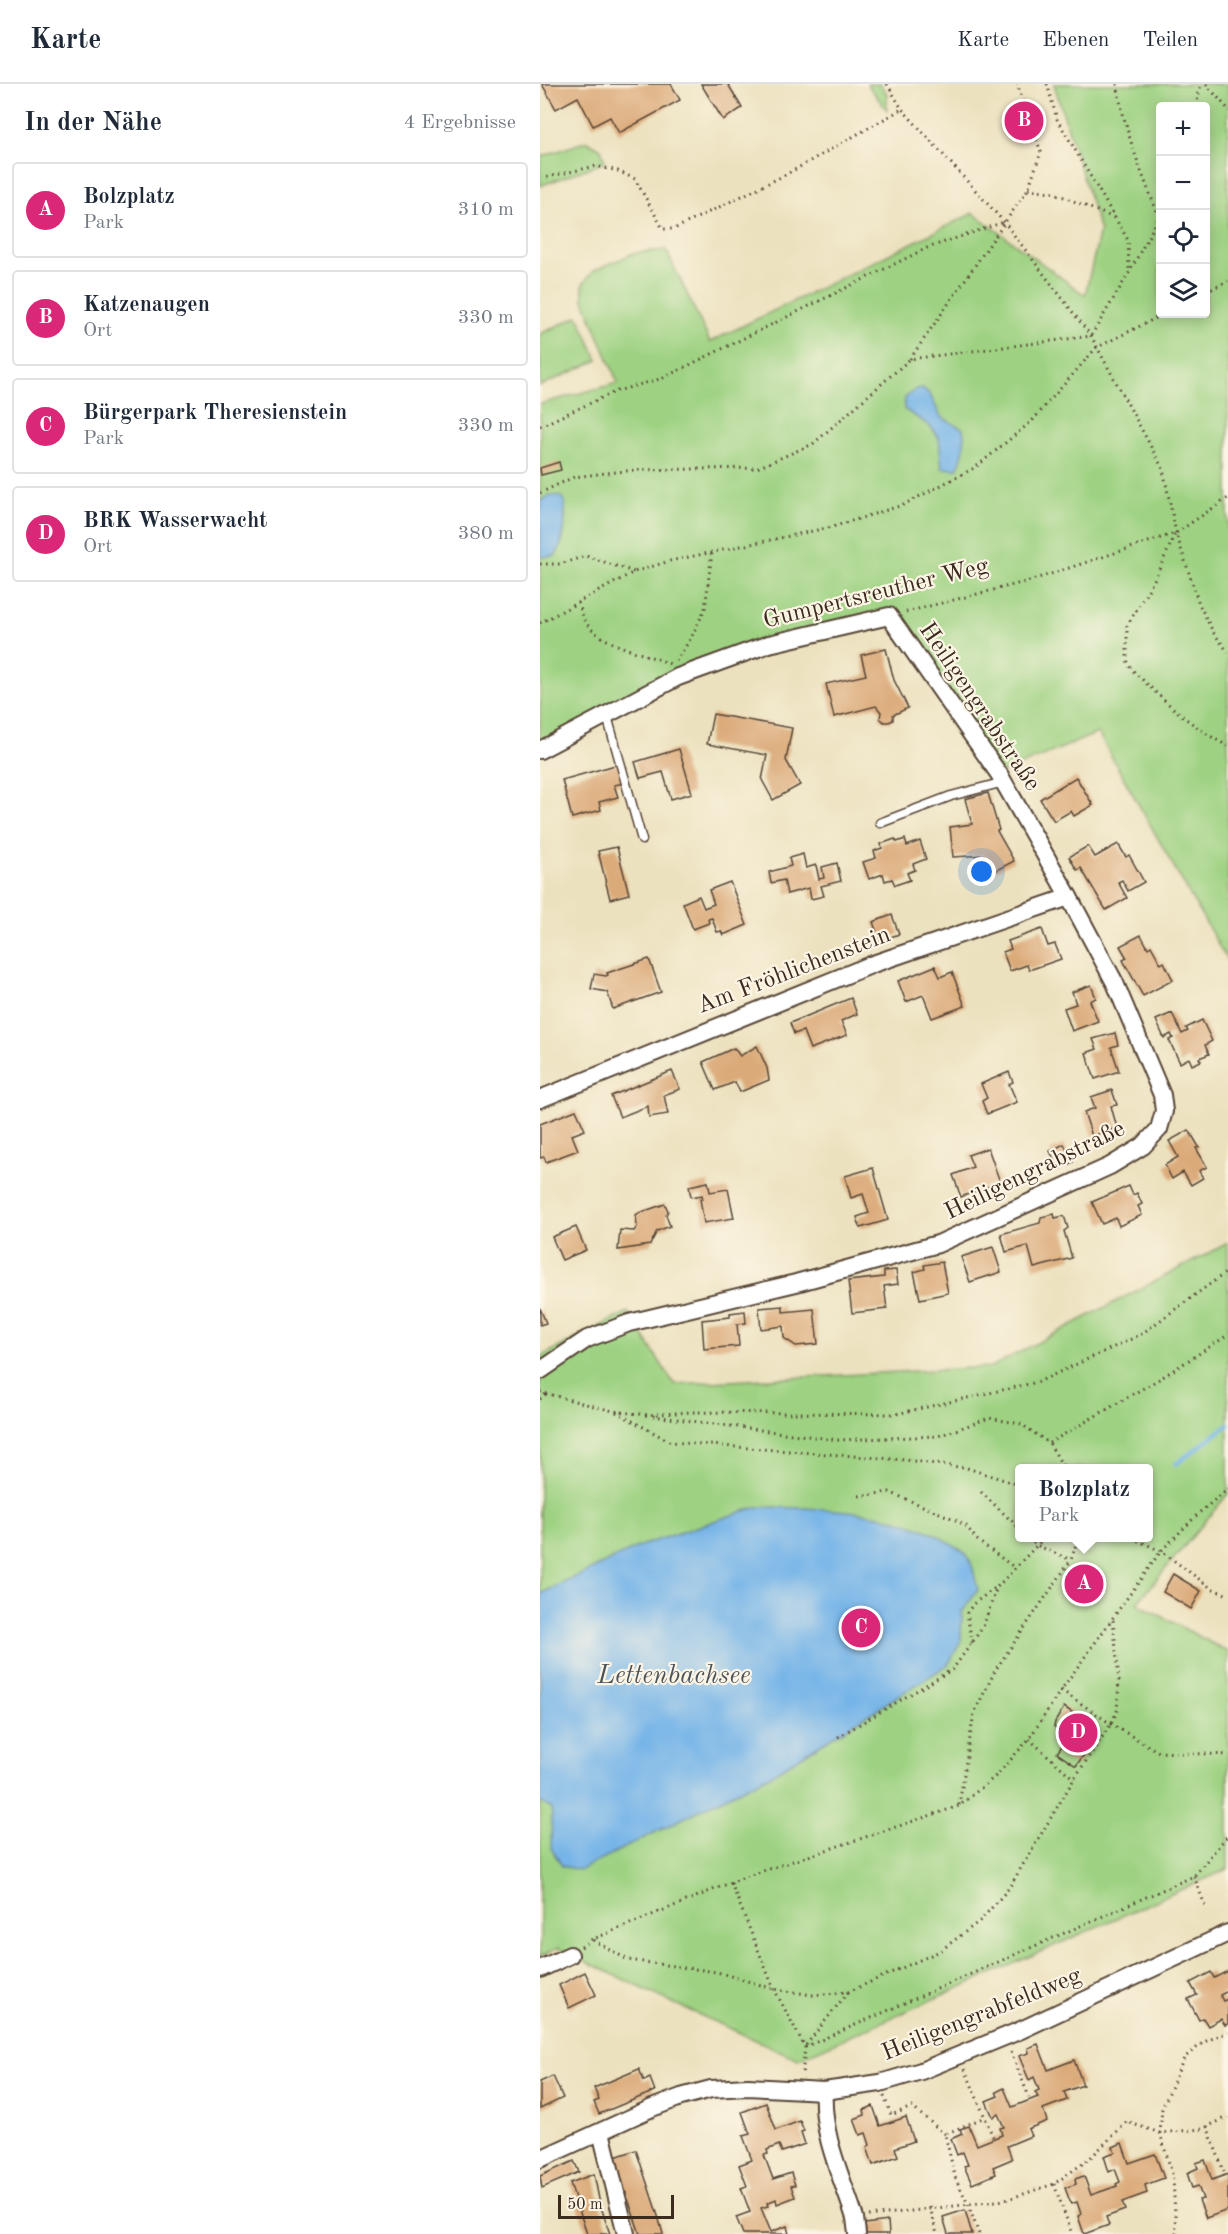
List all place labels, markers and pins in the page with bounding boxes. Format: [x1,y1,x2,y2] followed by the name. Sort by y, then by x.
[1004,99,1044,144] pin: B
[1064,1562,1104,1606] pin: A
[842,1606,880,1650] pin: C
[1058,1710,1098,1756] pin: D

